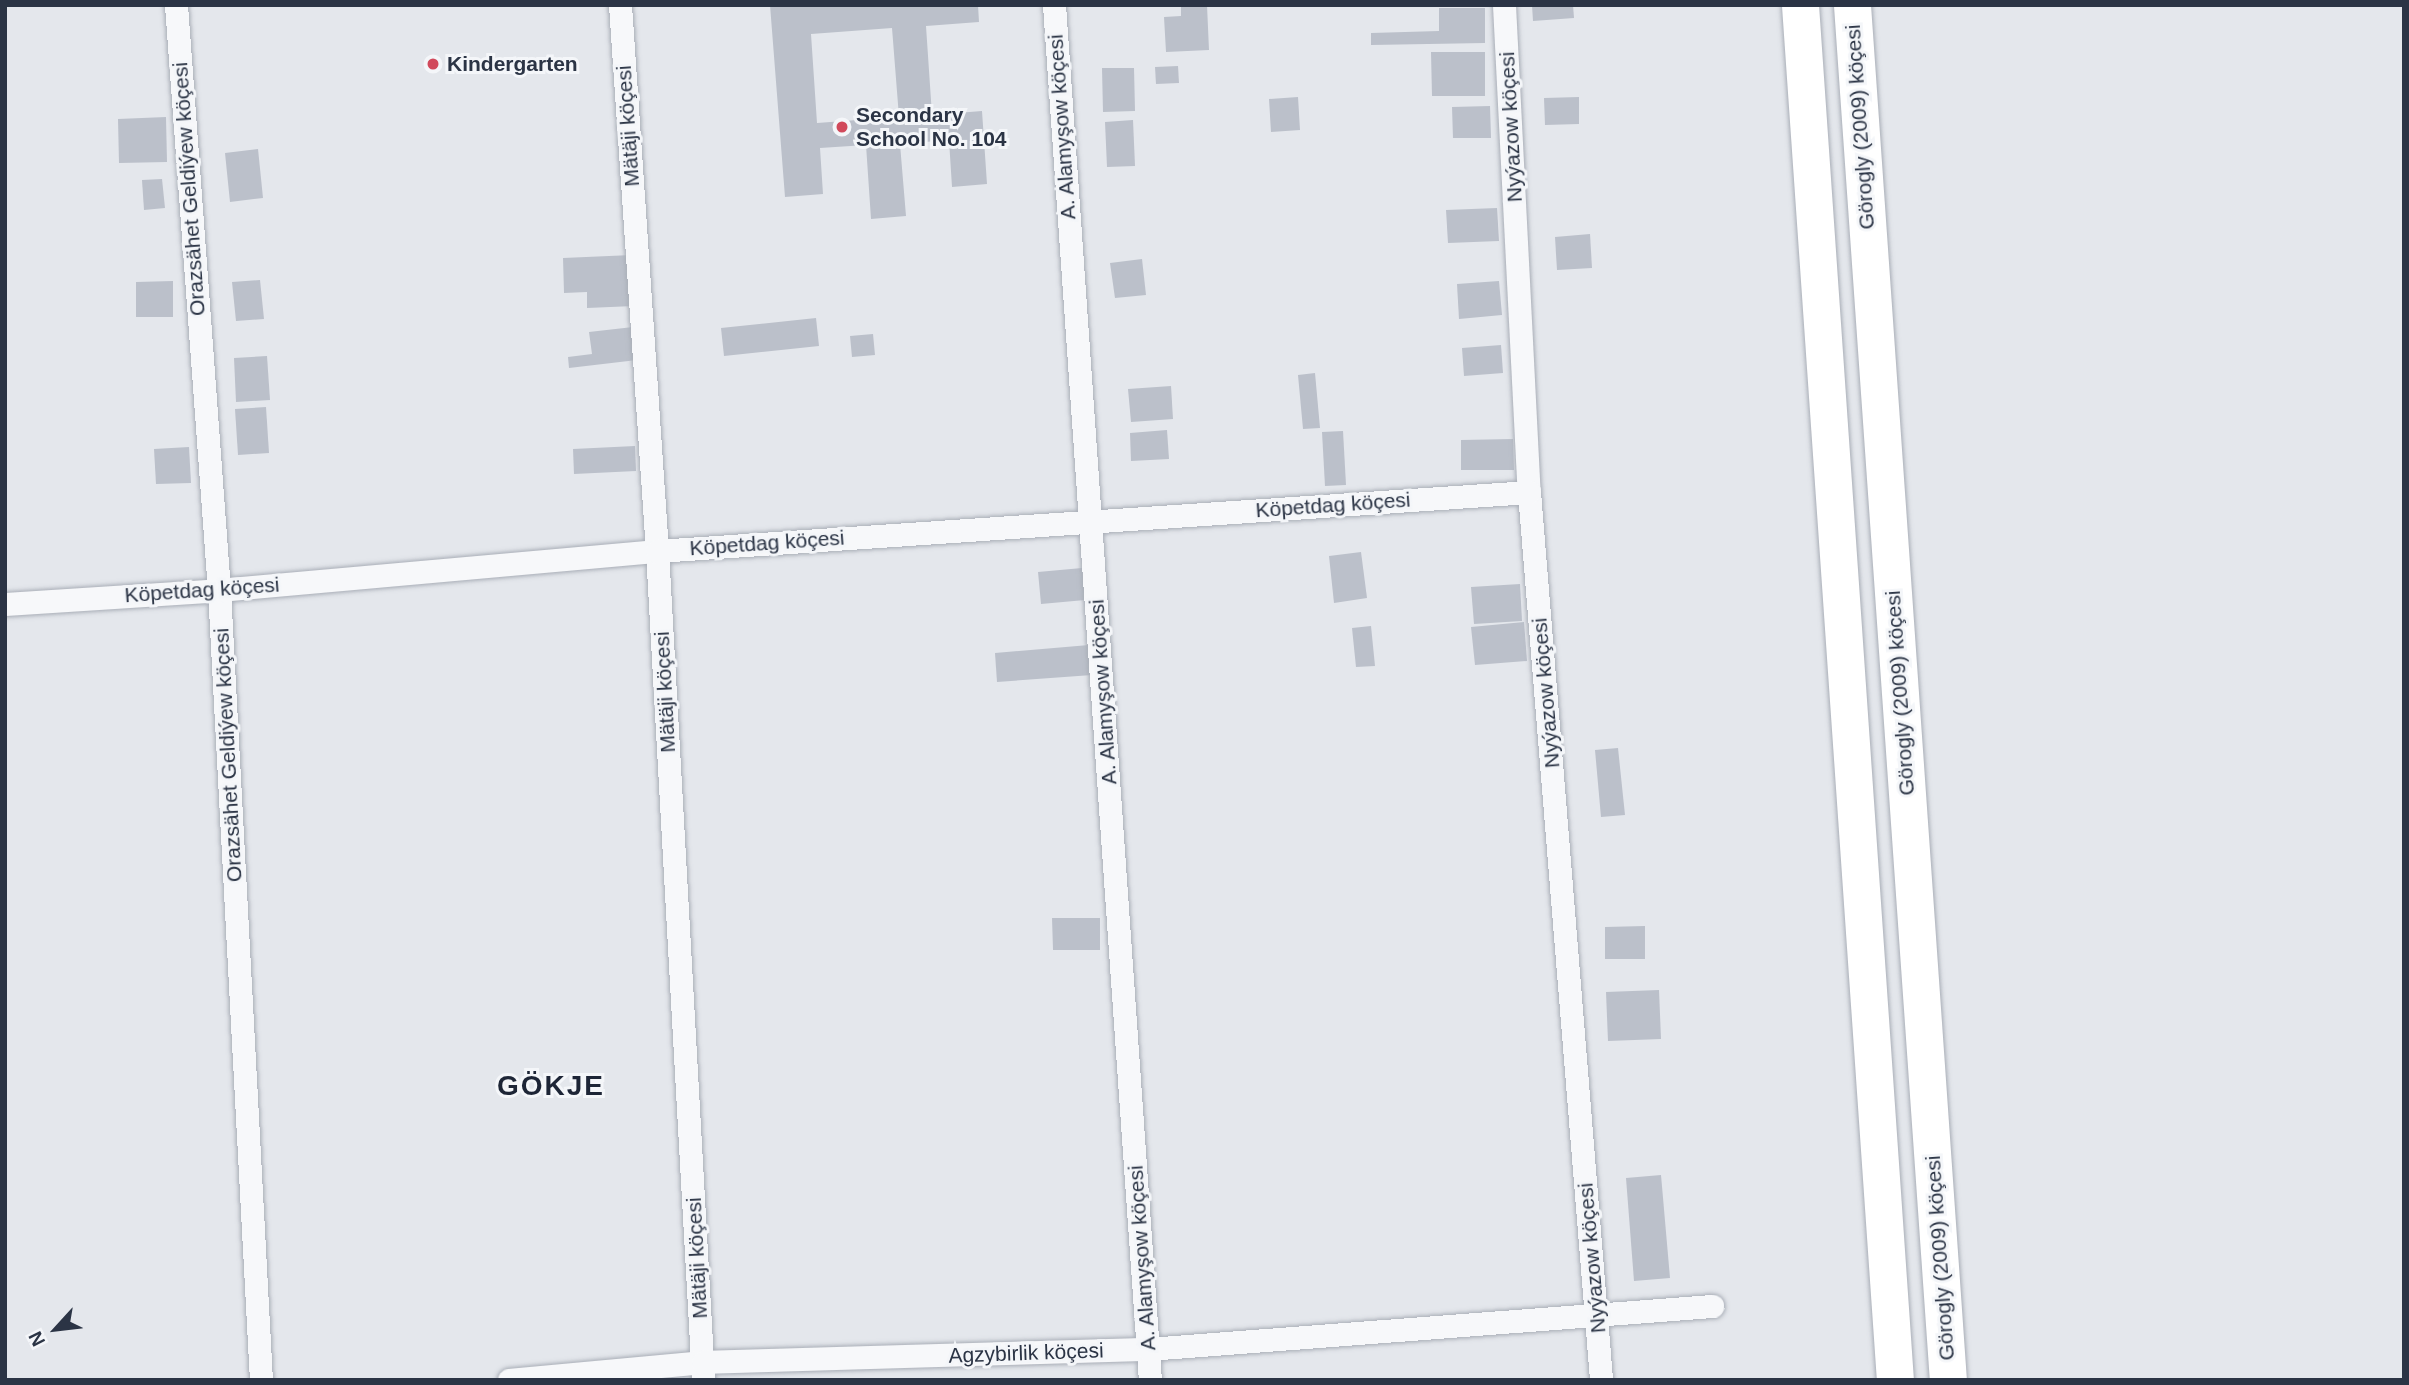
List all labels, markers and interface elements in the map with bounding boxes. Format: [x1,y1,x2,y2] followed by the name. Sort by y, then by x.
[1840,24,1880,230] street label: Görogly (2009) köçesi
[1043,33,1081,221] street label: A. Alamyşow köçesi
[447,51,578,77] place label: Kindergarten
[1494,51,1528,203] street label: Nyýazow köçesi
[425,56,441,72] marker: Kindergarten
[168,61,210,317] street label: Orazsähet Geldiýew köçesi
[611,65,645,187] street label: Mätäji köçesi
[856,102,1007,152] place label: Secondary School No. 104
[834,119,850,135] marker: Secondary School No. 104
[1255,487,1411,523] street label: Köpetdag köçesi
[689,525,845,561] street label: Köpetdag köçesi
[124,572,280,608] street label: Köpetdag köçesi
[1880,590,1920,796] street label: Görogly (2009) köçesi
[1084,598,1122,786] street label: A. Alamyşow köçesi
[1527,617,1565,769] street label: Nyýazow köçesi
[209,627,247,883] street label: Orazsähet Geldiýew köçesi
[649,631,681,753] street label: Mätäji köçesi
[498,1069,604,1103] district label: GÖKJE
[1920,1155,1960,1361] street label: Görogly (2009) köçesi
[1123,1164,1161,1352] street label: A. Alamyşow köçesi
[1573,1182,1611,1334] street label: Nyýazow köçesi
[681,1197,713,1319] street label: Mätäji köçesi
[21,1294,91,1364] north arrow
[24,1328,49,1350] text: N
[948,1338,1104,1368] street label: Agzybirlik köçesi

